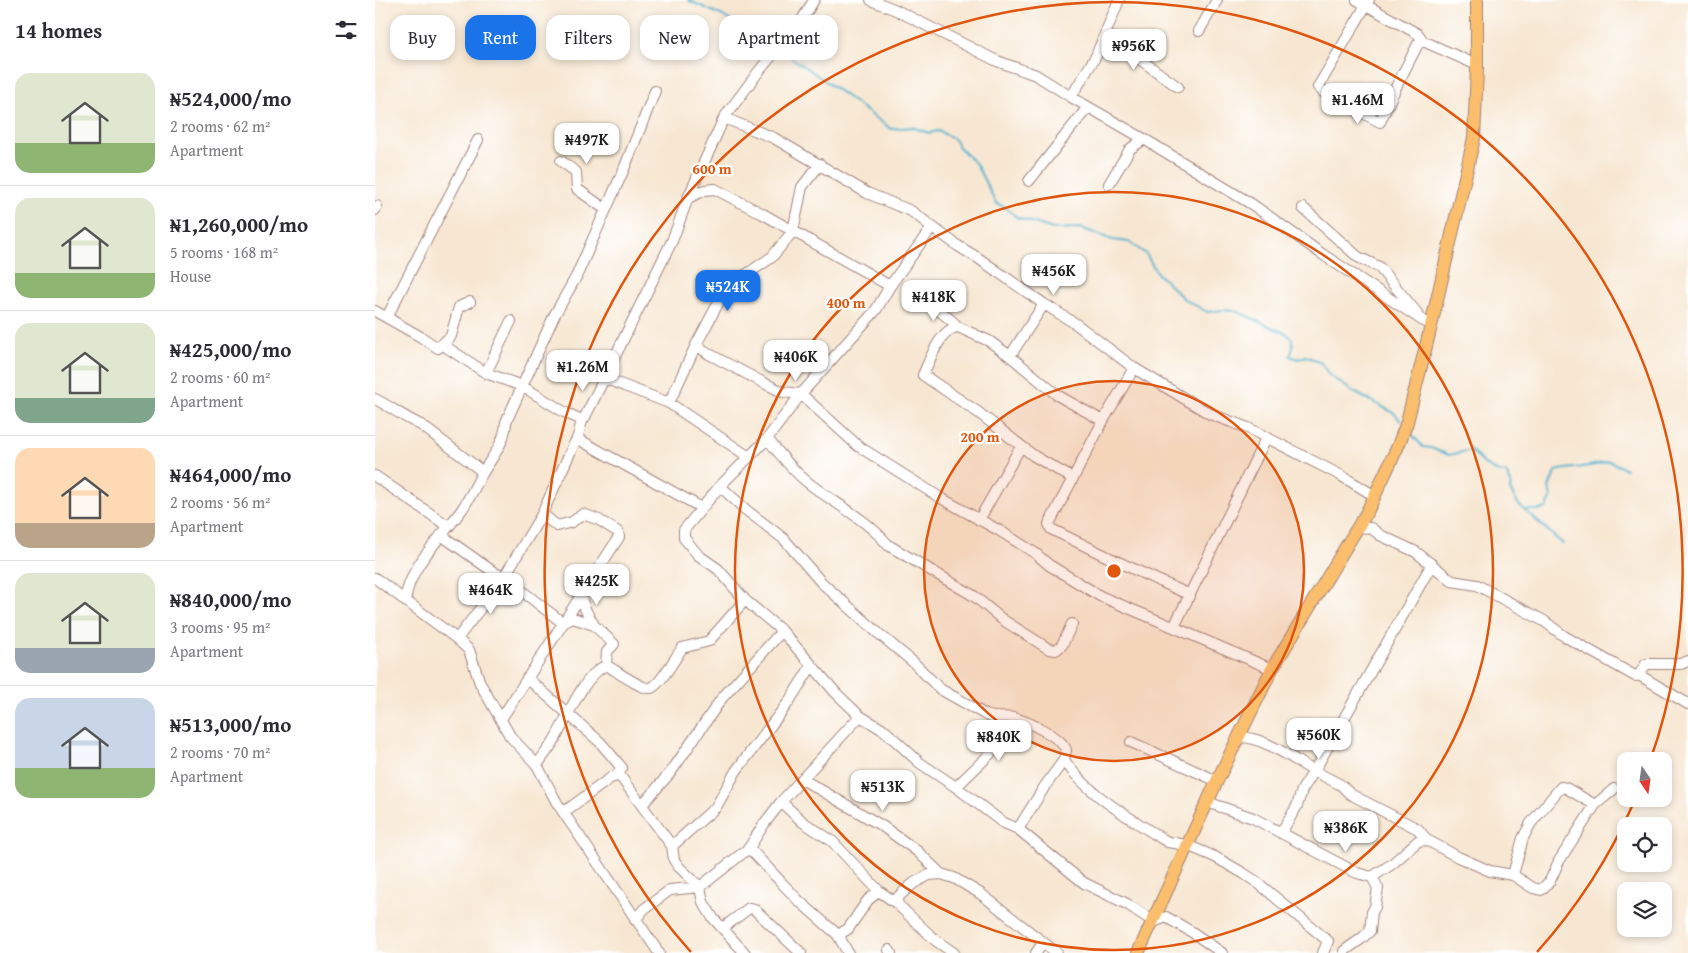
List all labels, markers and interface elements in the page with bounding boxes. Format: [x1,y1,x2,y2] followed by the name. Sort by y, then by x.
[15,15,102,46] text: 14 homes
[390,15,455,60] chip: Buy
[465,15,536,60] chip: Rent
[546,15,630,60] chip: Filters
[640,15,709,60] chip: New
[719,15,838,60] chip: Apartment
[332,16,360,44] icon: filters
[1099,28,1169,71] pin: ₦956K
[1112,33,1156,57] text: ₦956K
[1317,82,1399,125] pin: ₦1.46M
[170,83,291,114] text: ₦524,000/mo
[1332,87,1384,111] text: ₦1.46M
[55,93,115,153] icon: home
[170,114,270,138] text: 2 rooms · 62 m²
[552,122,622,165] pin: ₦497K
[565,127,609,151] text: ₦497K
[170,138,243,162] text: Apartment
[692,158,732,179] text: 600 m
[170,209,308,240] text: ₦1,260,000/mo
[55,218,115,278] icon: home
[170,240,278,264] text: 5 rooms · 168 m²
[1019,254,1089,296] pin: ₦456K
[1032,258,1076,282] text: ₦456K
[170,264,211,288] text: House
[693,270,763,312] pin: ₦524K
[706,274,750,298] text: ₦524K
[899,280,969,322] pin: ₦418K
[912,284,956,308] text: ₦418K
[826,292,866,313] text: 400 m
[170,334,291,365] text: ₦425,000/mo
[761,340,831,382] pin: ₦406K
[55,343,115,403] icon: home
[774,344,818,368] text: ₦406K
[542,350,624,392] pin: ₦1.26M
[557,354,609,378] text: ₦1.26M
[170,365,270,389] text: 2 rooms · 60 m²
[170,389,243,413] text: Apartment
[960,426,1000,447] text: 200 m
[170,459,291,490] text: ₦464,000/mo
[55,468,115,528] icon: home
[170,490,270,514] text: 2 rooms · 56 m²
[170,514,243,538] text: Apartment
[1105,562,1123,580] centre of rings
[562,564,632,606] pin: ₦425K
[575,568,619,592] text: ₦425K
[456,572,526,615] pin: ₦464K
[469,577,513,601] text: ₦464K
[170,584,291,615] text: ₦840,000/mo
[55,593,115,653] icon: home
[170,615,270,639] text: 3 rooms · 95 m²
[170,639,243,663] text: Apartment
[170,709,291,740] text: ₦513,000/mo
[55,718,115,778] icon: home
[1284,718,1354,760] pin: ₦560K
[964,720,1034,762] pin: ₦840K
[1297,722,1341,746] text: ₦560K
[977,724,1021,748] text: ₦840K
[170,740,270,764] text: 2 rooms · 70 m²
[1617,752,1673,808] north arrow
[1617,752,1672,937] map controls
[170,764,243,788] text: Apartment
[848,770,918,812] pin: ₦513K
[861,774,905,798] text: ₦513K
[1311,810,1381,853] pin: ₦386K
[1324,815,1368,839] text: ₦386K
[1617,817,1672,872] button: locate
[1617,882,1672,937] button: layers

